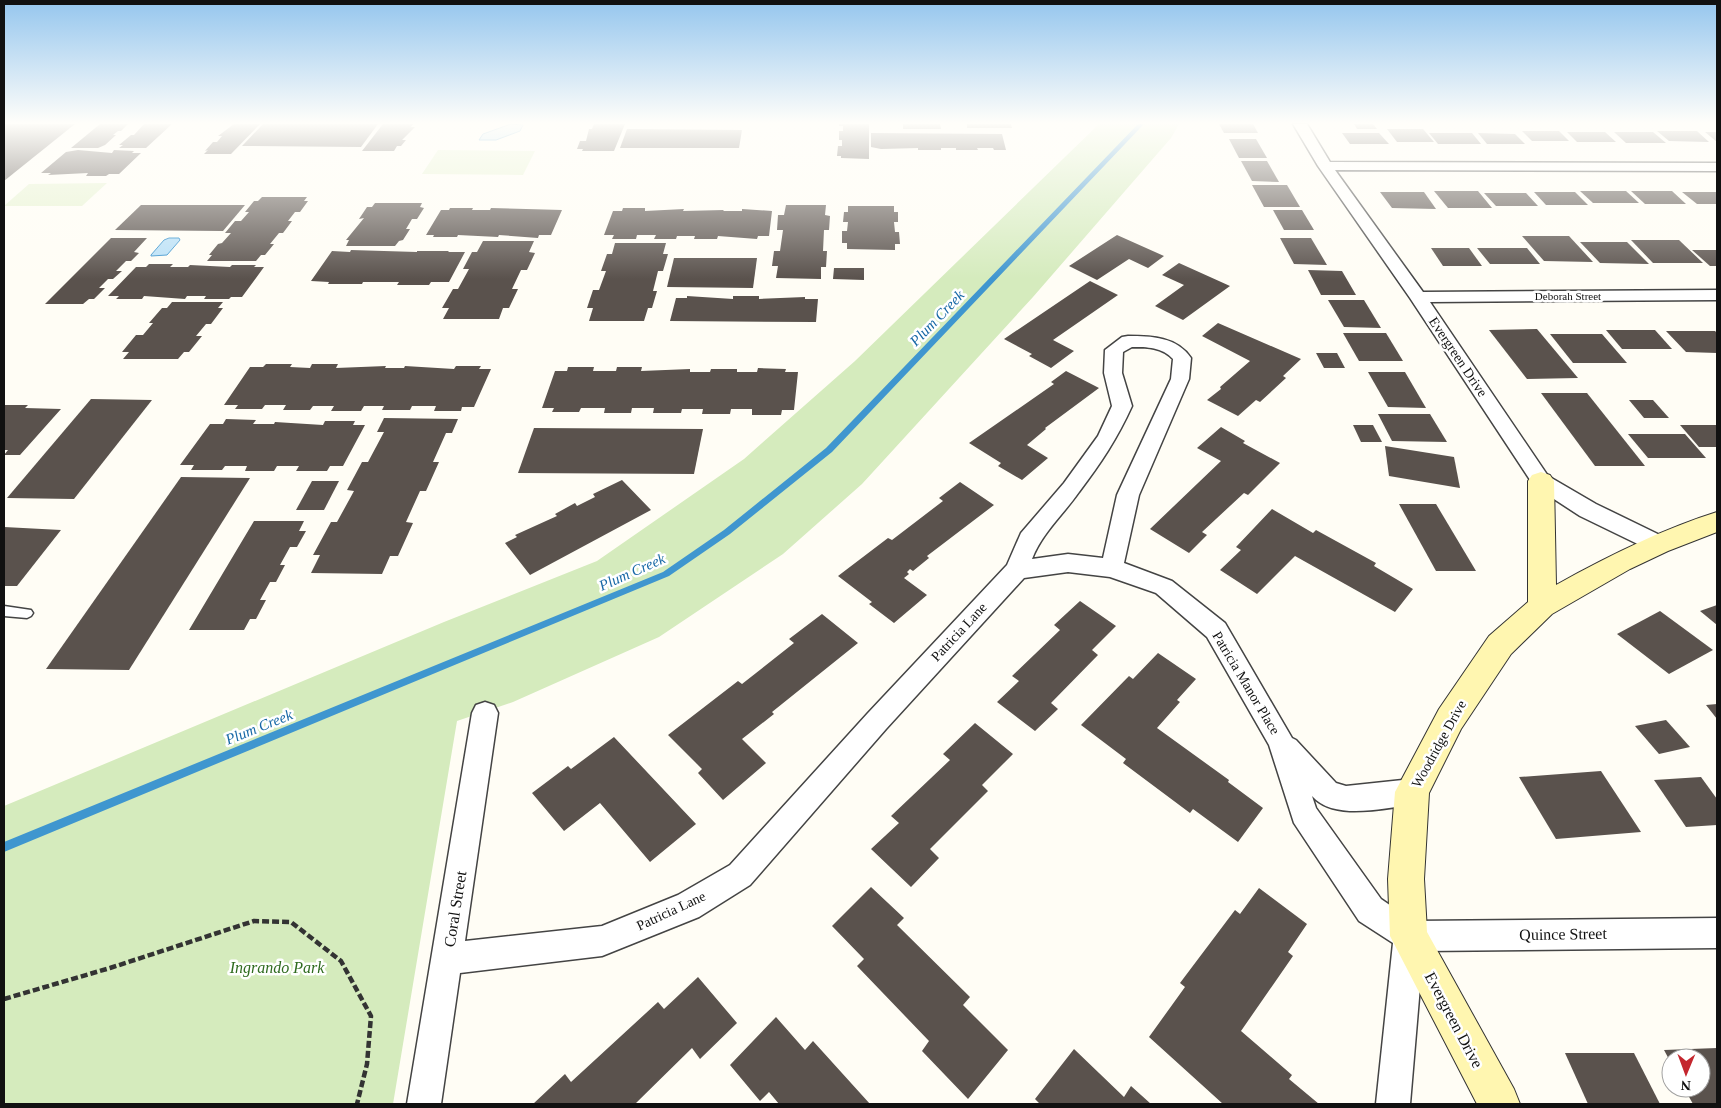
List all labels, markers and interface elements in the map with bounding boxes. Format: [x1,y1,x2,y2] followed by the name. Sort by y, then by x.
[906,287,968,350] water label: Plum Creek
[1535,290,1601,302] street label: Deborah Street
[1426,314,1490,400] street label: Evergreen Drive
[596,550,668,594] water label: Plum Creek
[928,600,990,664] street label: Patricia Lane
[1209,629,1283,737] street label: Patricia Manor Place
[1409,698,1469,790] street label: Woodridge Drive
[222,706,295,748] water label: Plum Creek
[441,869,469,948] street label: Coral Street
[634,889,708,933] street label: Patricia Lane
[1519,925,1607,943] street label: Quince Street
[229,959,325,977] park label: Ingrando Park
[1421,969,1486,1071] street label: Evergreen Drive
[1661,1048,1711,1098] north arrow
[1681,1078,1691,1093] text: N

